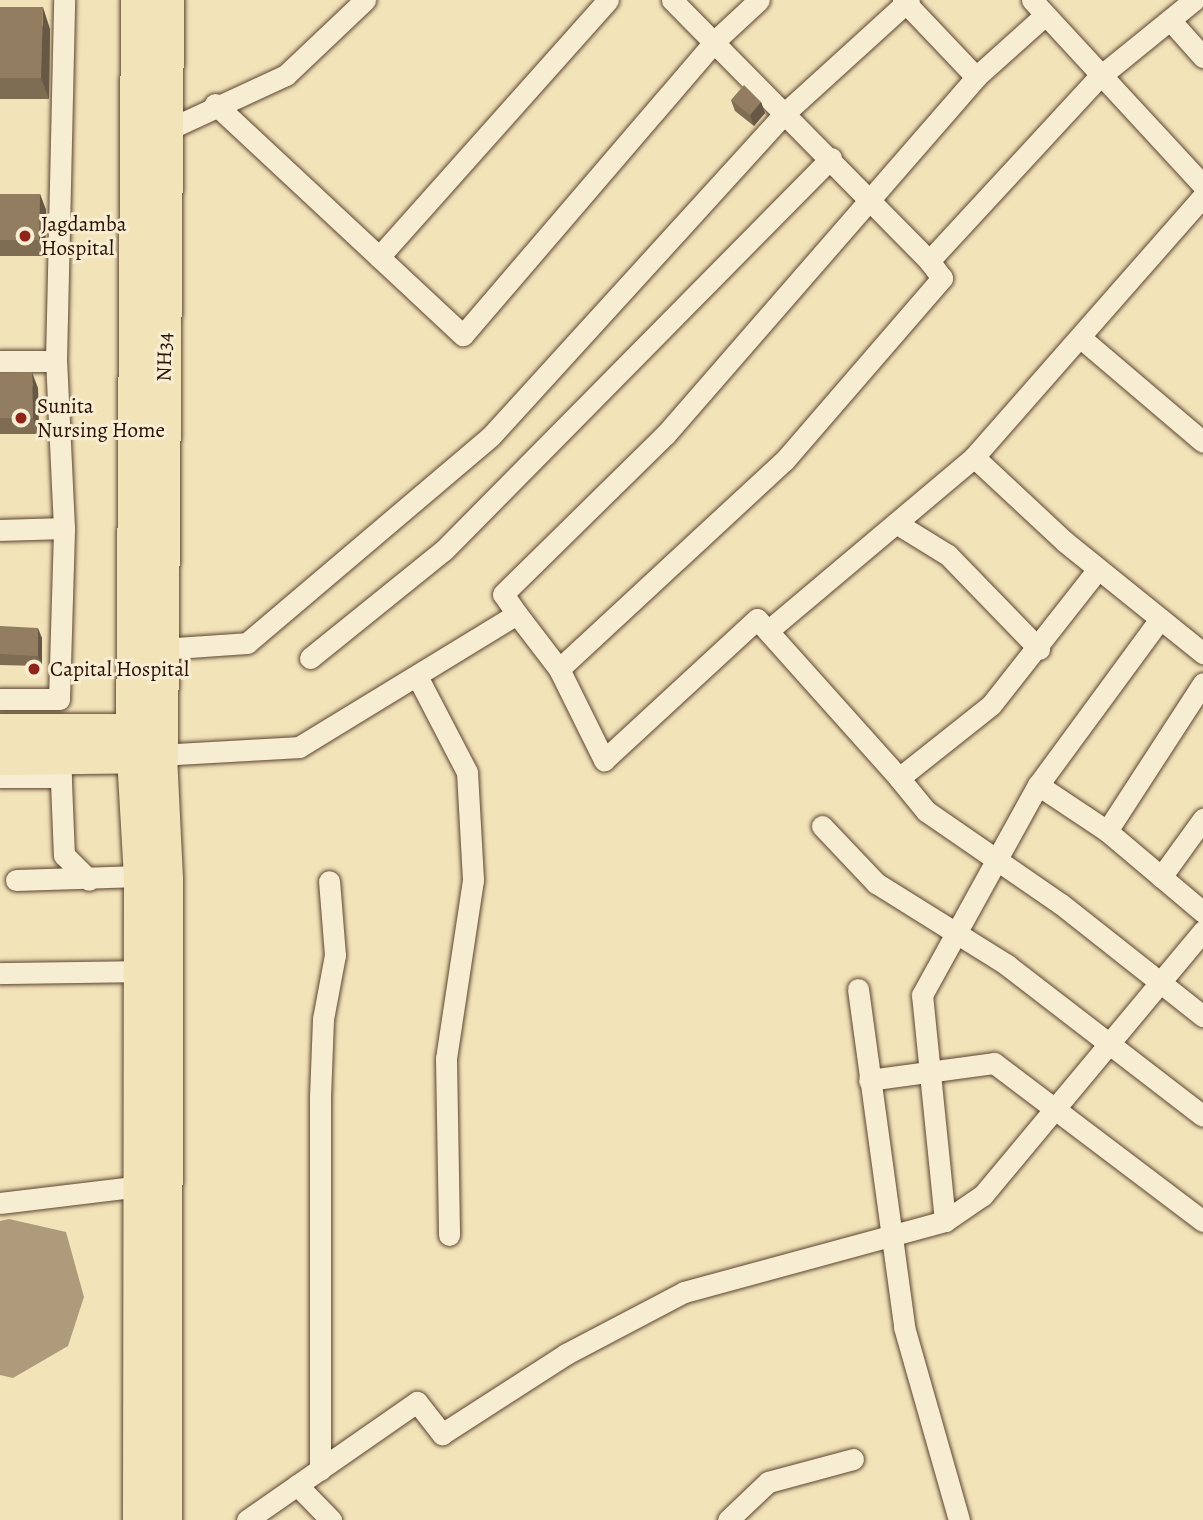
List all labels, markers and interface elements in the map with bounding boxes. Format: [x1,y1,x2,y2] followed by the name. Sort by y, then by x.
[41,211,127,261] place label: Jagdamba Hospital
[15,226,35,246] marker: Jagdamba Hospital
[151,332,177,382] street label: NH34
[37,393,165,443] place label: Sunita Nursing Home
[11,408,31,428] marker: Sunita Nursing Home
[50,656,189,682] place label: Capital Hospital
[24,659,44,679] marker: Capital Hospital

